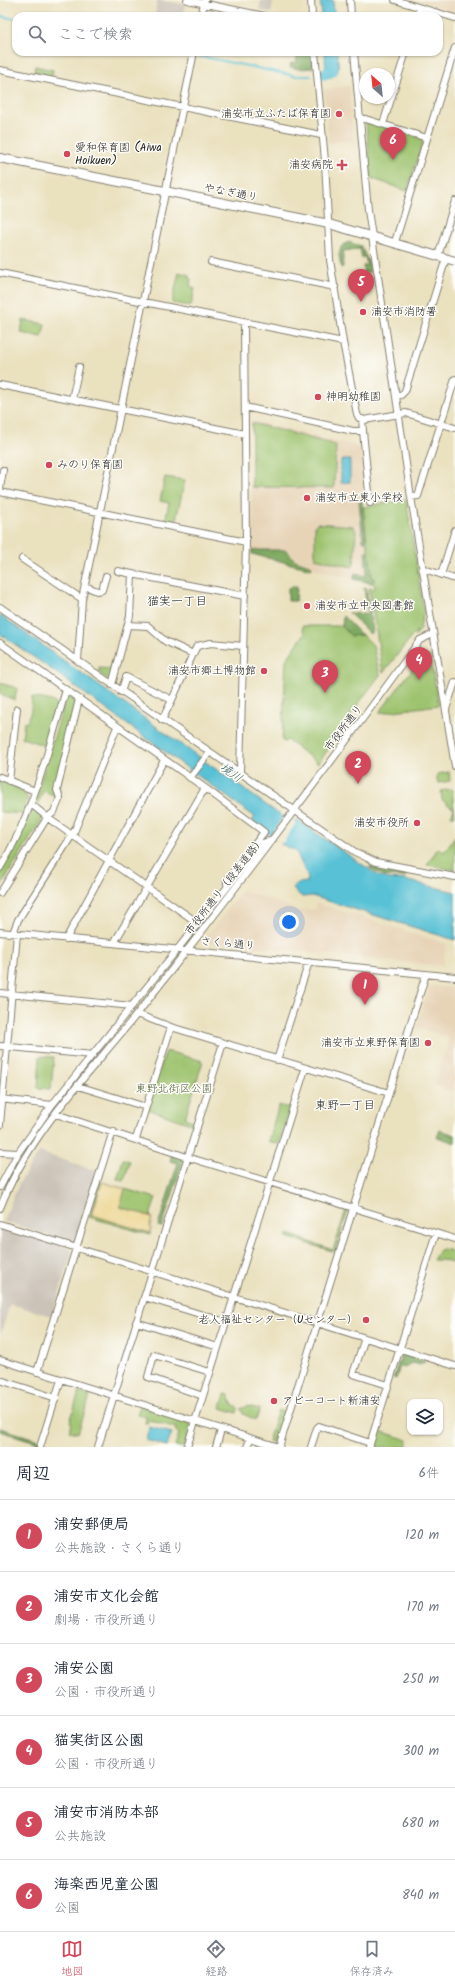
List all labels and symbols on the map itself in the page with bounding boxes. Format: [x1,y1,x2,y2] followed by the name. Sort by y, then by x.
[359,68,395,104] north arrow
[221,105,331,123] place label: 浦安市立ふたば保育園
[334,109,344,119] marker: 浦安市立ふたば保育園
[380,127,406,160] pin: 6
[75,139,162,170] place label: 愛和保育園 (Aiwa Hoikuen)
[62,149,72,159] marker: 愛和保育園 (Aiwa Hoikuen)
[289,156,333,174] place label: 浦安病院
[336,159,348,171] marker: 浦安病院
[202,179,260,207] street label: やなぎ通り
[348,269,374,302] pin: 5
[371,303,437,321] place label: 浦安市消防署
[358,307,368,317] marker: 浦安市消防署
[326,388,381,406] place label: 神明幼稚園
[313,392,323,402] marker: 神明幼稚園
[57,456,123,474] place label: みのり保育園
[44,460,54,470] marker: みのり保育園
[315,489,403,507] place label: 浦安市立東小学校
[302,493,312,503] marker: 浦安市立東小学校
[147,592,207,611] district label: 猫実一丁目
[315,597,414,615] place label: 浦安市立中央図書館
[302,601,312,611] marker: 浦安市立中央図書館
[406,647,432,680] pin: 4
[312,660,338,693] pin: 3
[168,662,256,680] place label: 浦安市郷土博物館
[259,666,269,676] marker: 浦安市郷土博物館
[320,701,368,755] street label: 市役所通り
[345,751,371,784] pin: 2
[216,758,246,788] water label: 境川
[354,814,409,832] place label: 浦安市役所
[412,818,422,828] marker: 浦安市役所
[181,833,269,939] street label: 市役所通り（段差道路）
[279,912,299,932] your location
[200,933,256,955] street label: さくら通り
[352,972,378,1005] pin: 1
[321,1034,420,1052] place label: 浦安市立東野保育園
[423,1038,433,1048] marker: 浦安市立東野保育園
[136,1080,213,1098] park label: 東野北街区公園
[315,1096,375,1115] district label: 東野一丁目
[198,1311,358,1329] place label: 老人福祉センター（Uセンター）
[361,1315,371,1325] marker: 老人福祉センター（Uセンター）
[282,1392,380,1410] place label: アビーコート新浦安
[269,1396,279,1406] marker: アビーコート新浦安

